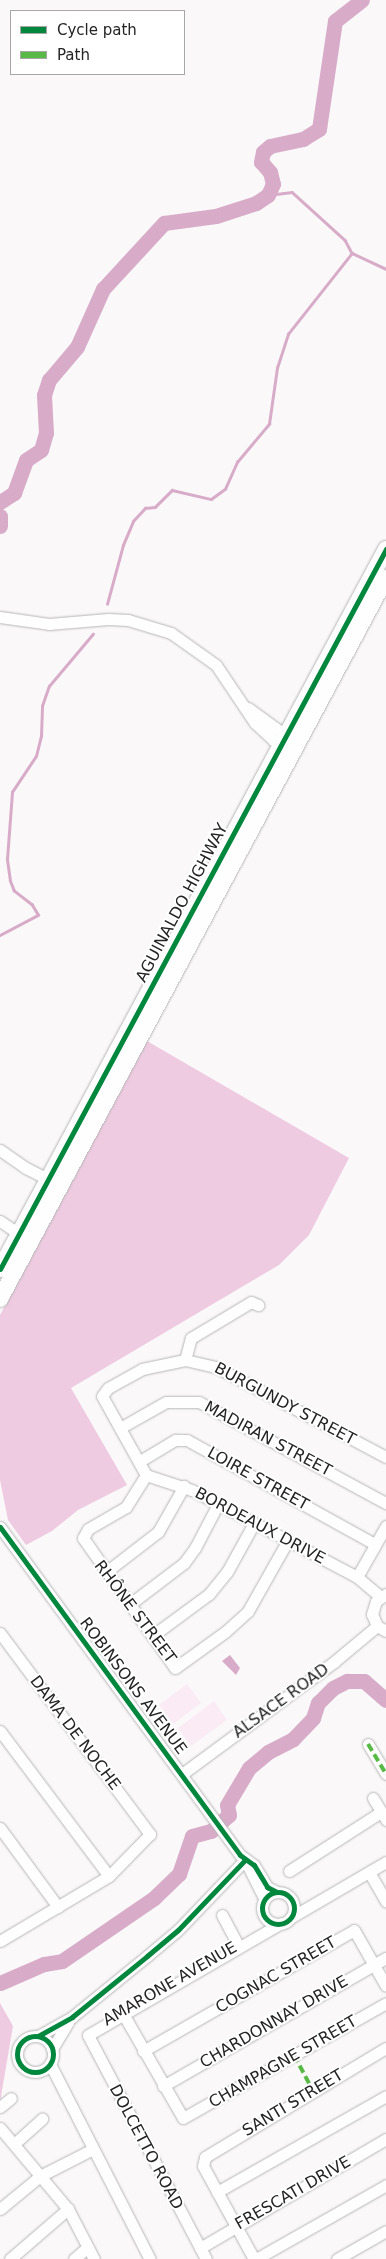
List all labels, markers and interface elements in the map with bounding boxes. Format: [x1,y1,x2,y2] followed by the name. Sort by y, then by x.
[10,10,185,75] legend
[57,21,137,39] text: Cycle path
[57,46,90,64] text: Path
[132,820,232,986] street label: AGUINALDO HIGHWAY
[211,1359,359,1449] street label: BURGUNDY STREET
[201,1397,335,1481] street label: MADIRAN STREET
[204,1443,312,1515] street label: LOIRE STREET
[192,1484,328,1568] street label: BORDEAUX DRIVE
[90,1557,180,1667] street label: RHÔNE STREET
[75,1614,191,1758] street label: ROBINSONS AVENUE
[229,1660,333,1742] street label: ALSACE ROAD
[26,1672,124,1794] street label: DAMA DE NOCHE
[212,1933,340,2017] street label: COGNAC STREET
[100,1938,240,2030] street label: AMARONE AVENUE
[197,1972,351,2072] street label: CHARDONNAY DRIVE
[206,2012,360,2112] street label: CHAMPAGNE STREET
[239,2065,347,2141] street label: SANTI STREET
[105,2081,187,2213] street label: DOLCETTO ROAD
[232,2152,354,2234] street label: FRESCATI DRIVE

